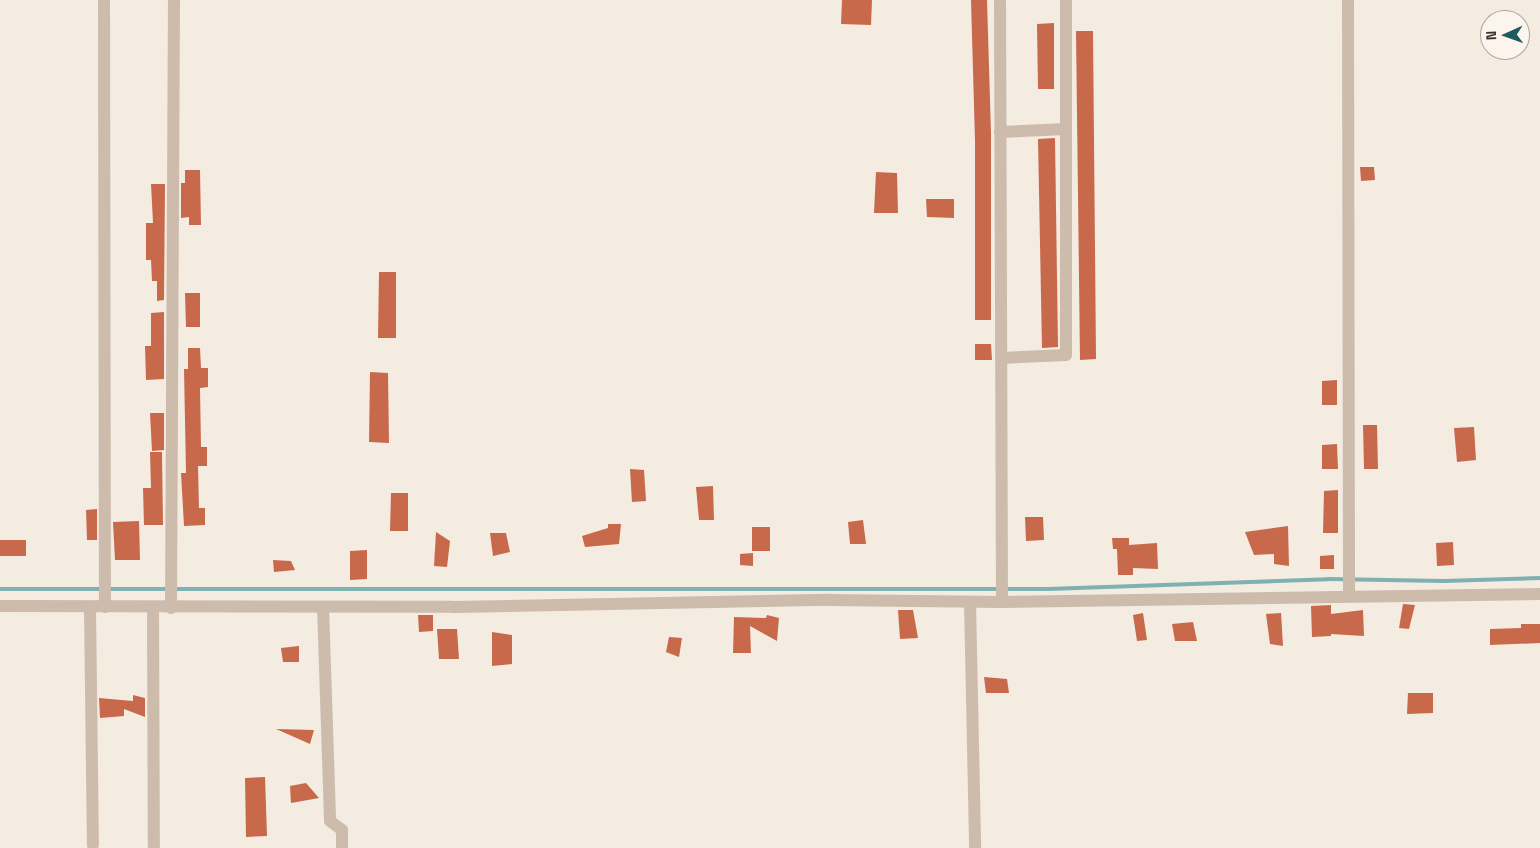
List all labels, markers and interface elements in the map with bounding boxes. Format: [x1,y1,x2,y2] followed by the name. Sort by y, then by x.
[1480,10,1530,60] north arrow
[1482,30,1500,41] text: N

